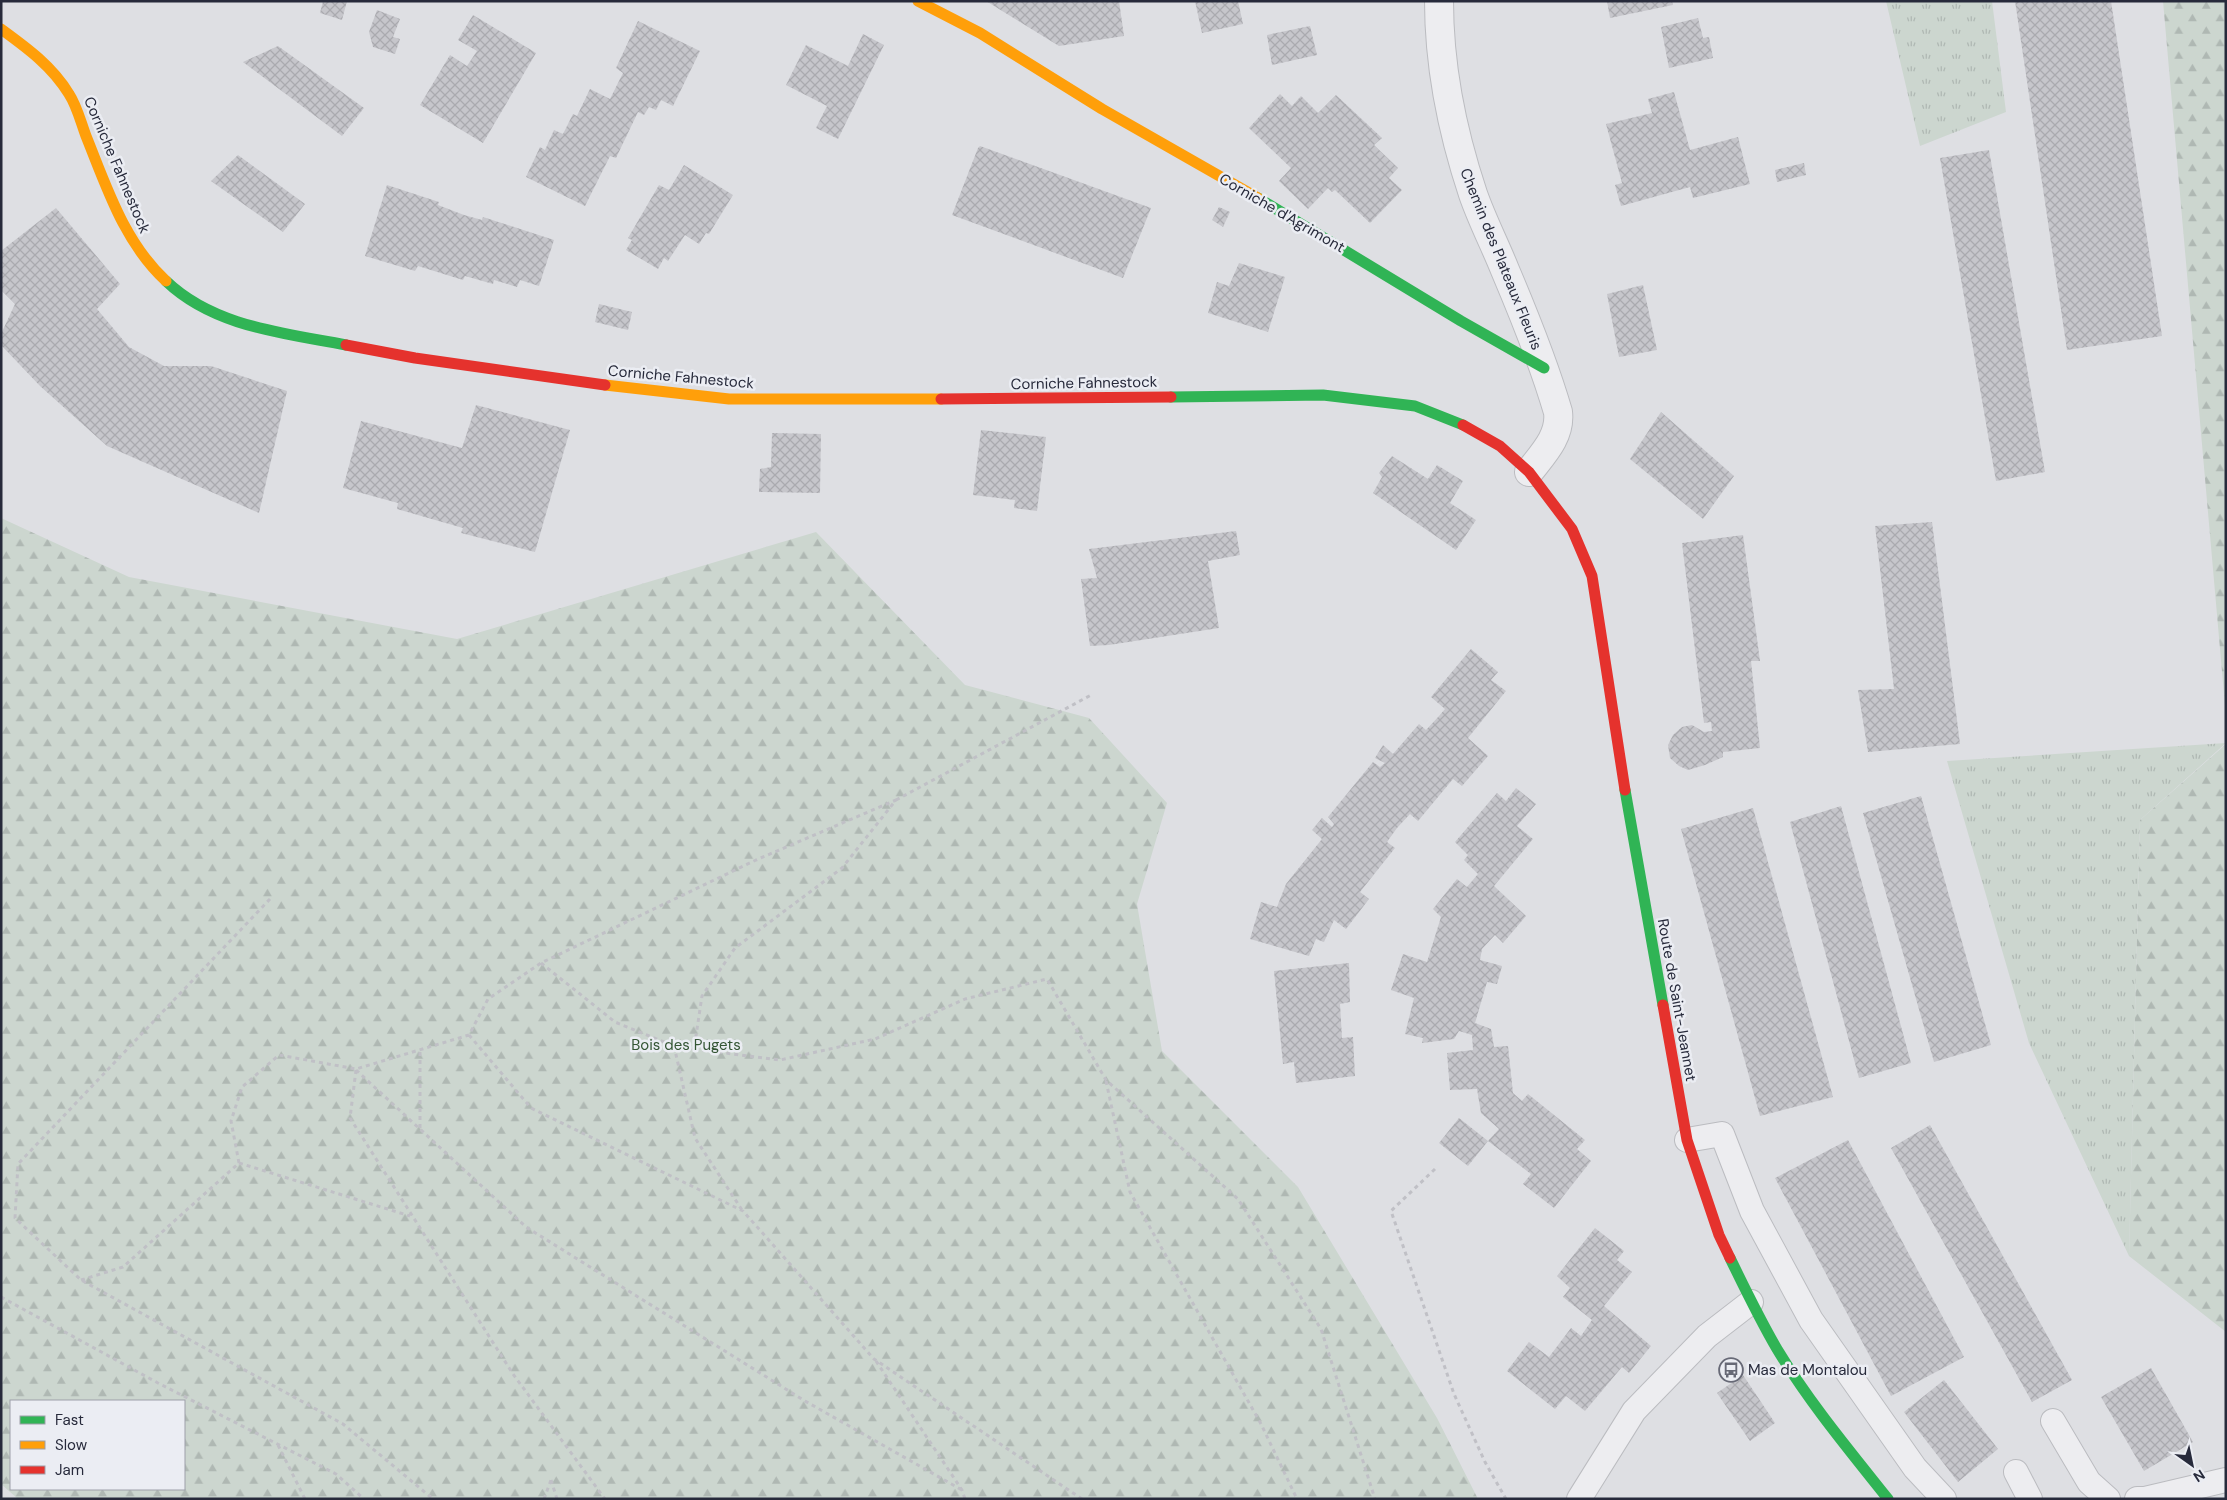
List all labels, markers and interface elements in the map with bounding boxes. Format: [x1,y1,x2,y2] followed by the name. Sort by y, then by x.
[79,94,155,237] street label: Corniche Fahnestock
[1455,165,1547,353] street label: Chemin des Plateaux Fleuris
[1215,169,1349,257] street label: Corniche d'Agrimont
[607,361,755,393] street label: Corniche Fahnestock
[1011,372,1158,394] street label: Corniche Fahnestock
[1653,917,1701,1083] street label: Route de Saint-Jeannet
[631,1035,741,1055] park label: Bois des Pugets
[1718,1357,1744,1383] bus stop icon: Mas de Montalou
[1748,1360,1867,1380] place label: Mas de Montalou
[10,1400,185,1490] legend
[55,1410,84,1430] text: Fast
[55,1435,88,1455] text: Slow
[2167,1440,2217,1490] north arrow
[55,1460,84,1480] text: Jam
[2190,1466,2208,1486] text: N

